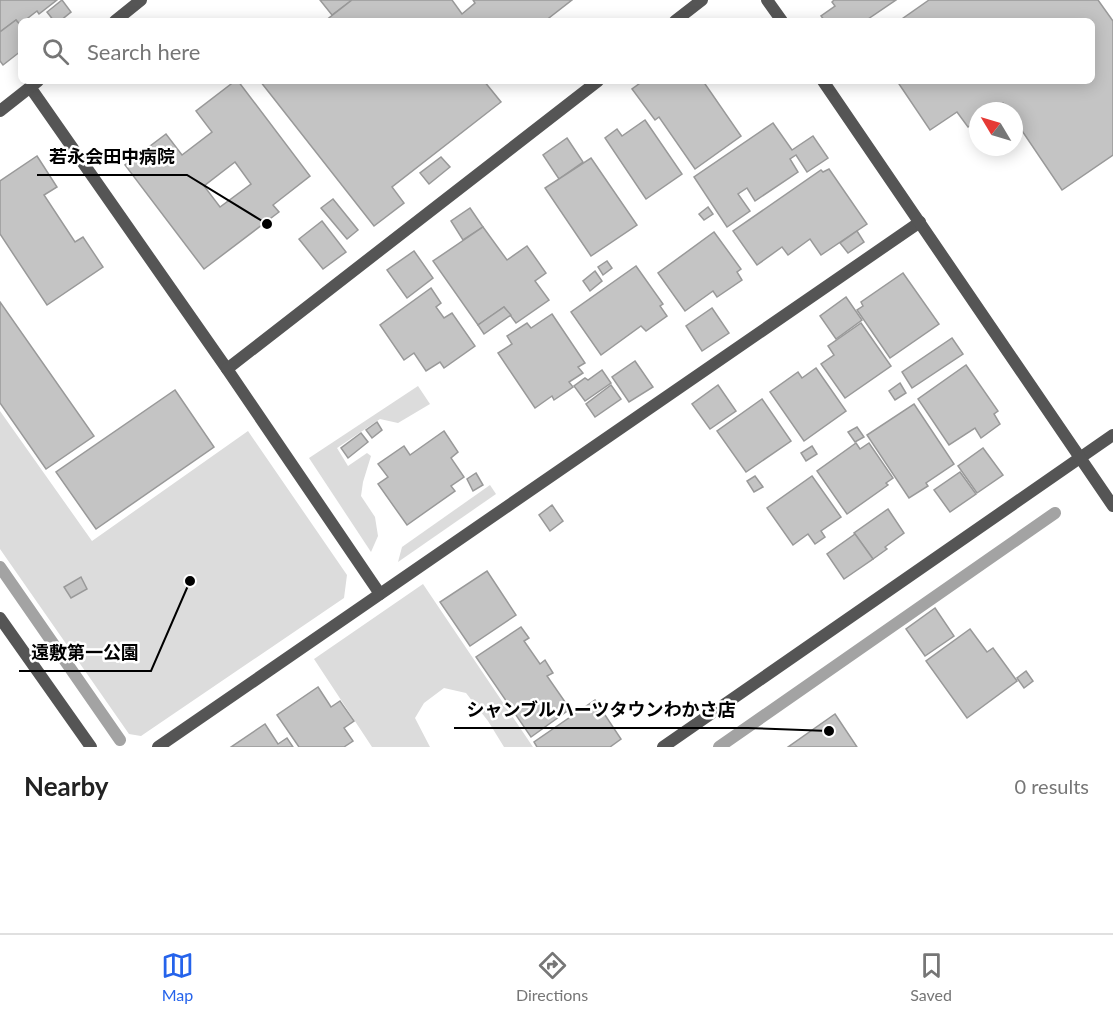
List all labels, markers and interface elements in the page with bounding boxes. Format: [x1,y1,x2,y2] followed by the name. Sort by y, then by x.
[18,18,1095,84] search box
[39,35,72,68] icon: search
[87,38,200,65] text: Search here
[969,102,1023,156] north arrow
[37,139,187,175] callout: 若永会田中病院
[49,145,175,167] text: 若永会田中病院
[19,635,151,671] callout: 遠敷第一公園
[31,641,139,663] text: 遠敷第一公園
[454,692,748,728] callout: シャンブルハーツタウンわかさ店
[466,698,736,720] text: シャンブルハーツタウンわかさ店
[24,770,109,802] text: Nearby
[1014,774,1089,798] text: 0 results
[161,949,194,1004] tab: Map
[516,949,588,1004] tab: Directions
[910,949,952,1004] tab: Saved

